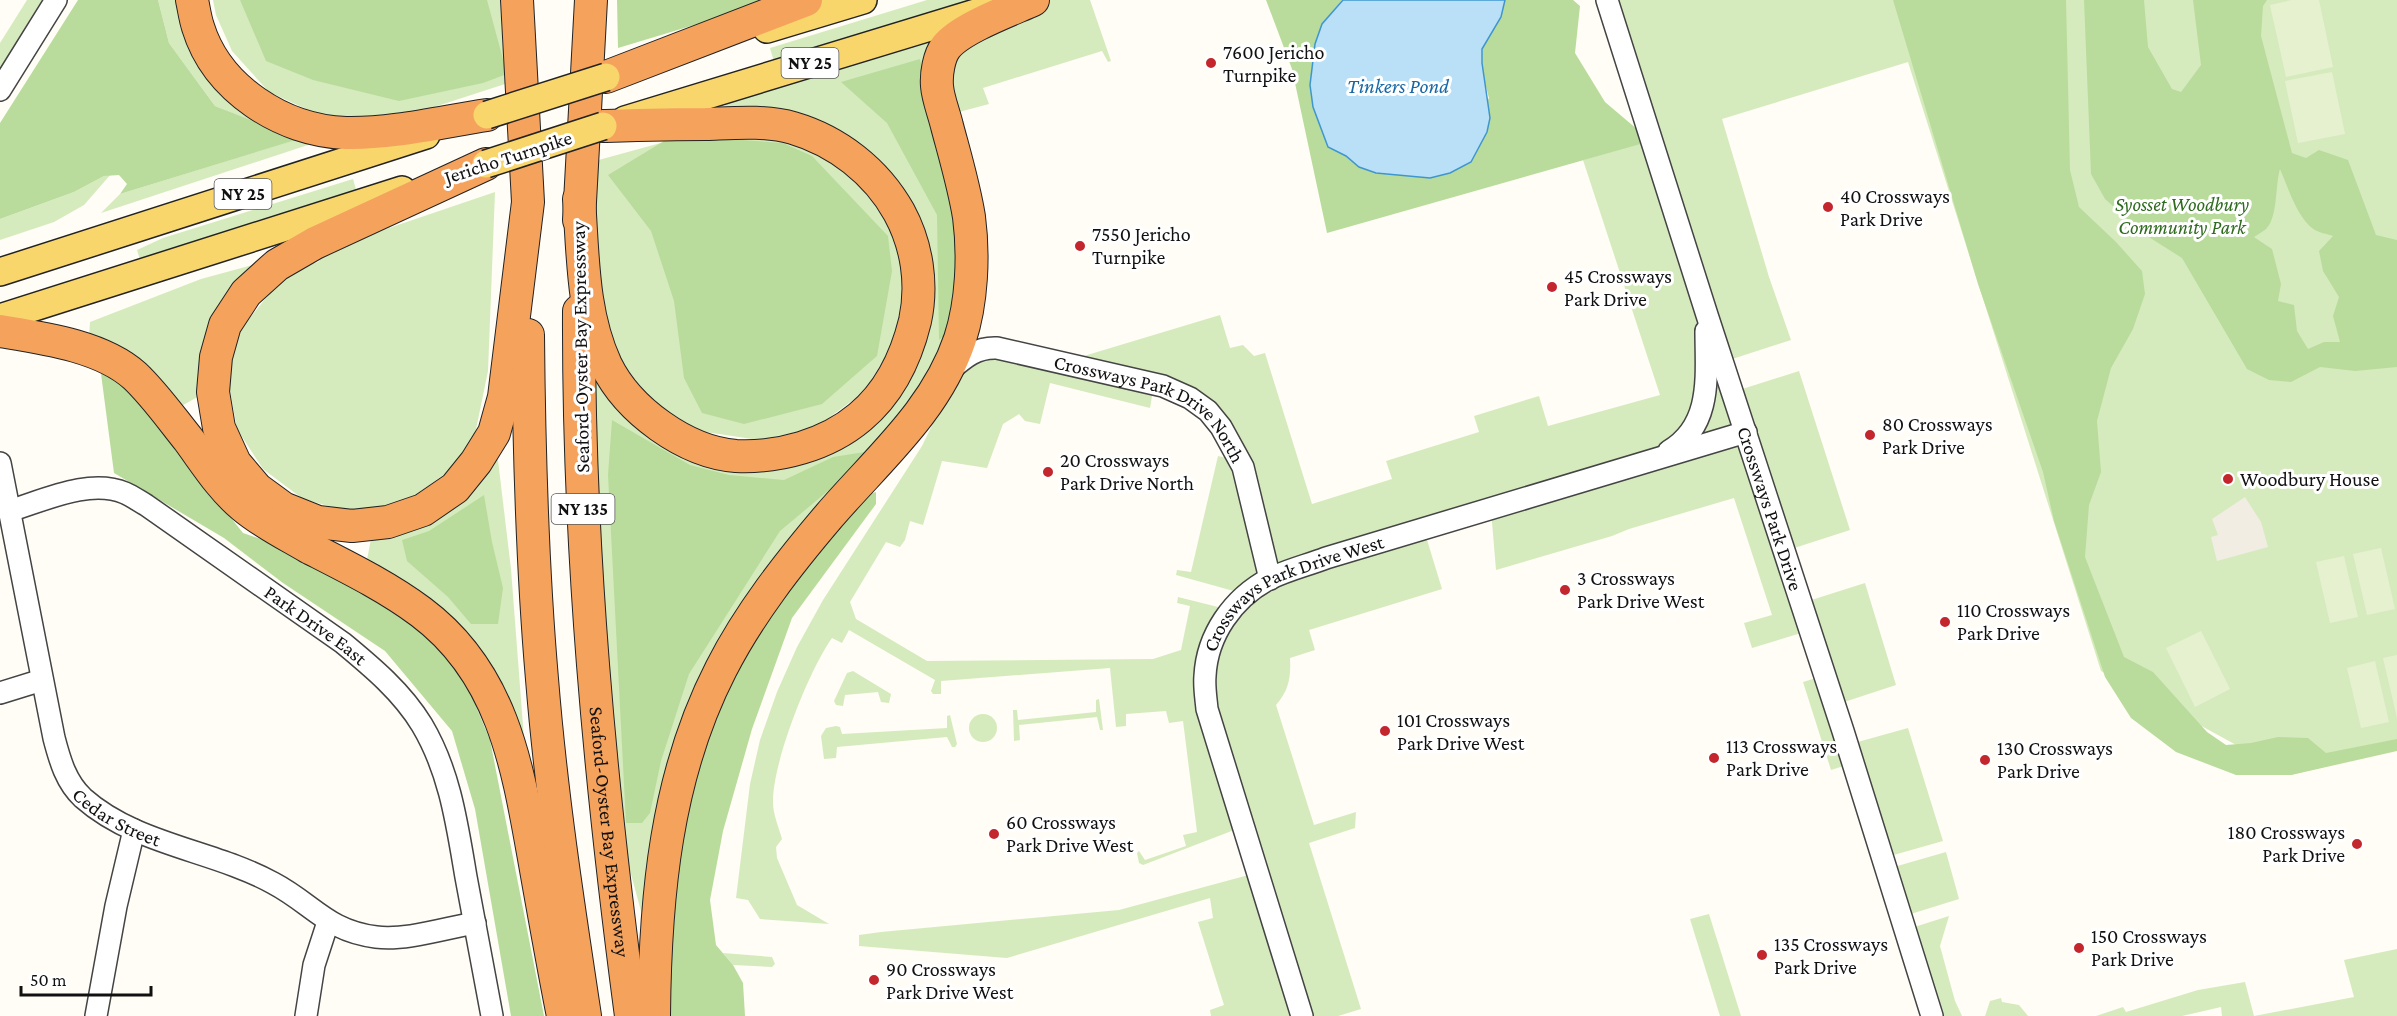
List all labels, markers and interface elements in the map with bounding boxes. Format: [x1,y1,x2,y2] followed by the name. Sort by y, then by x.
[1223,41,1325,87] place label: 7600 Jericho Turnpike
[782,48,838,78] road number: NY 25
[1204,56,1218,70] marker: 7600 Jericho Turnpike
[1347,74,1450,98] water label: Tinkers Pond
[440,126,575,190] street label: Jericho Turnpike
[214,179,272,209] road number: NY 25
[1840,185,1950,230] place label: 40 Crossways Park Drive
[2115,193,2249,239] park label: Syosset Woodbury Community Park
[1821,200,1835,214] marker: 40 Crossways Park Drive
[567,220,594,473] street label: Seaford-Oyster Bay Expressway
[1092,223,1191,269] place label: 7550 Jericho Turnpike
[1073,239,1087,253] marker: 7550 Jericho Turnpike
[1564,265,1672,310] place label: 45 Crossways Park Drive
[1545,280,1559,294] marker: 45 Crossways Park Drive
[1052,350,1249,466] street label: Crossways Park Drive North
[1882,413,1993,458] place label: 80 Crossways Park Drive
[1733,424,1807,593] street label: Crossways Park Drive
[1863,428,1877,442] marker: 80 Crossways Park Drive
[1060,449,1194,494] place label: 20 Crossways Park Drive North
[1041,465,1055,479] marker: 20 Crossways Park Drive North
[2240,468,2379,491] place label: Woodbury House
[2221,472,2235,486] marker: Woodbury House
[552,494,614,524] road number: NY 135
[1199,530,1386,654] street label: Crossways Park Drive West
[1577,567,1705,612] place label: 3 Crossways Park Drive West
[260,581,372,670] street label: Park Drive East
[1558,583,1572,597] marker: 3 Crossways Park Drive West
[1957,599,2070,644] place label: 110 Crossways Park Drive
[1938,615,1952,629] marker: 110 Crossways Park Drive
[586,706,634,959] street label: Seaford-Oyster Bay Expressway
[1397,709,1525,754] place label: 101 Crossways Park Drive West
[1378,724,1392,738] marker: 101 Crossways Park Drive West
[1726,735,1837,780] place label: 113 Crossways Park Drive
[1997,737,2113,782] place label: 130 Crossways Park Drive
[1707,751,1721,765] marker: 113 Crossways Park Drive
[1978,753,1992,767] marker: 130 Crossways Park Drive
[68,783,164,851] street label: Cedar Street
[1006,811,1134,856] place label: 60 Crossways Park Drive West
[2228,821,2345,866] place label: 180 Crossways Park Drive
[987,827,1001,841] marker: 60 Crossways Park Drive West
[2350,837,2364,851] marker: 180 Crossways Park Drive
[2091,925,2207,970] place label: 150 Crossways Park Drive
[1774,933,1888,978] place label: 135 Crossways Park Drive
[2072,941,2086,955] marker: 150 Crossways Park Drive
[1755,948,1769,962] marker: 135 Crossways Park Drive
[886,958,1014,1003] place label: 90 Crossways Park Drive West
[21,959,152,997] scale bar
[30,970,67,990] text: 50 m
[867,973,881,987] marker: 90 Crossways Park Drive West

